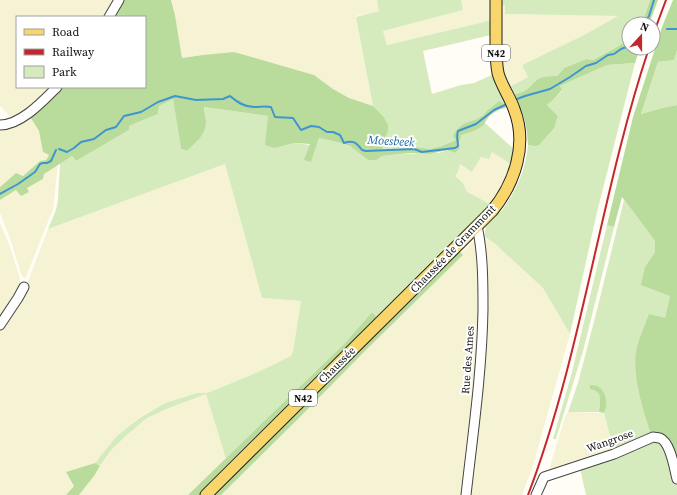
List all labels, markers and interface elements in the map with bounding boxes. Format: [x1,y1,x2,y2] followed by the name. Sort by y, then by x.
[16,16,146,88] legend
[621,16,661,56] north arrow
[638,19,651,36] text: N
[52,24,79,40] text: Road
[52,44,95,60] text: Railway
[482,45,510,61] road number: N42
[52,64,77,80] text: Park
[366,132,415,150] water label: Moesbeek
[407,201,499,296] street label: Chaussée de Grammont
[458,325,478,395] street label: Rue des Ames
[315,343,359,387] street label: Chaussée
[289,390,317,406] road number: N42
[585,425,636,456] street label: Wangrose

